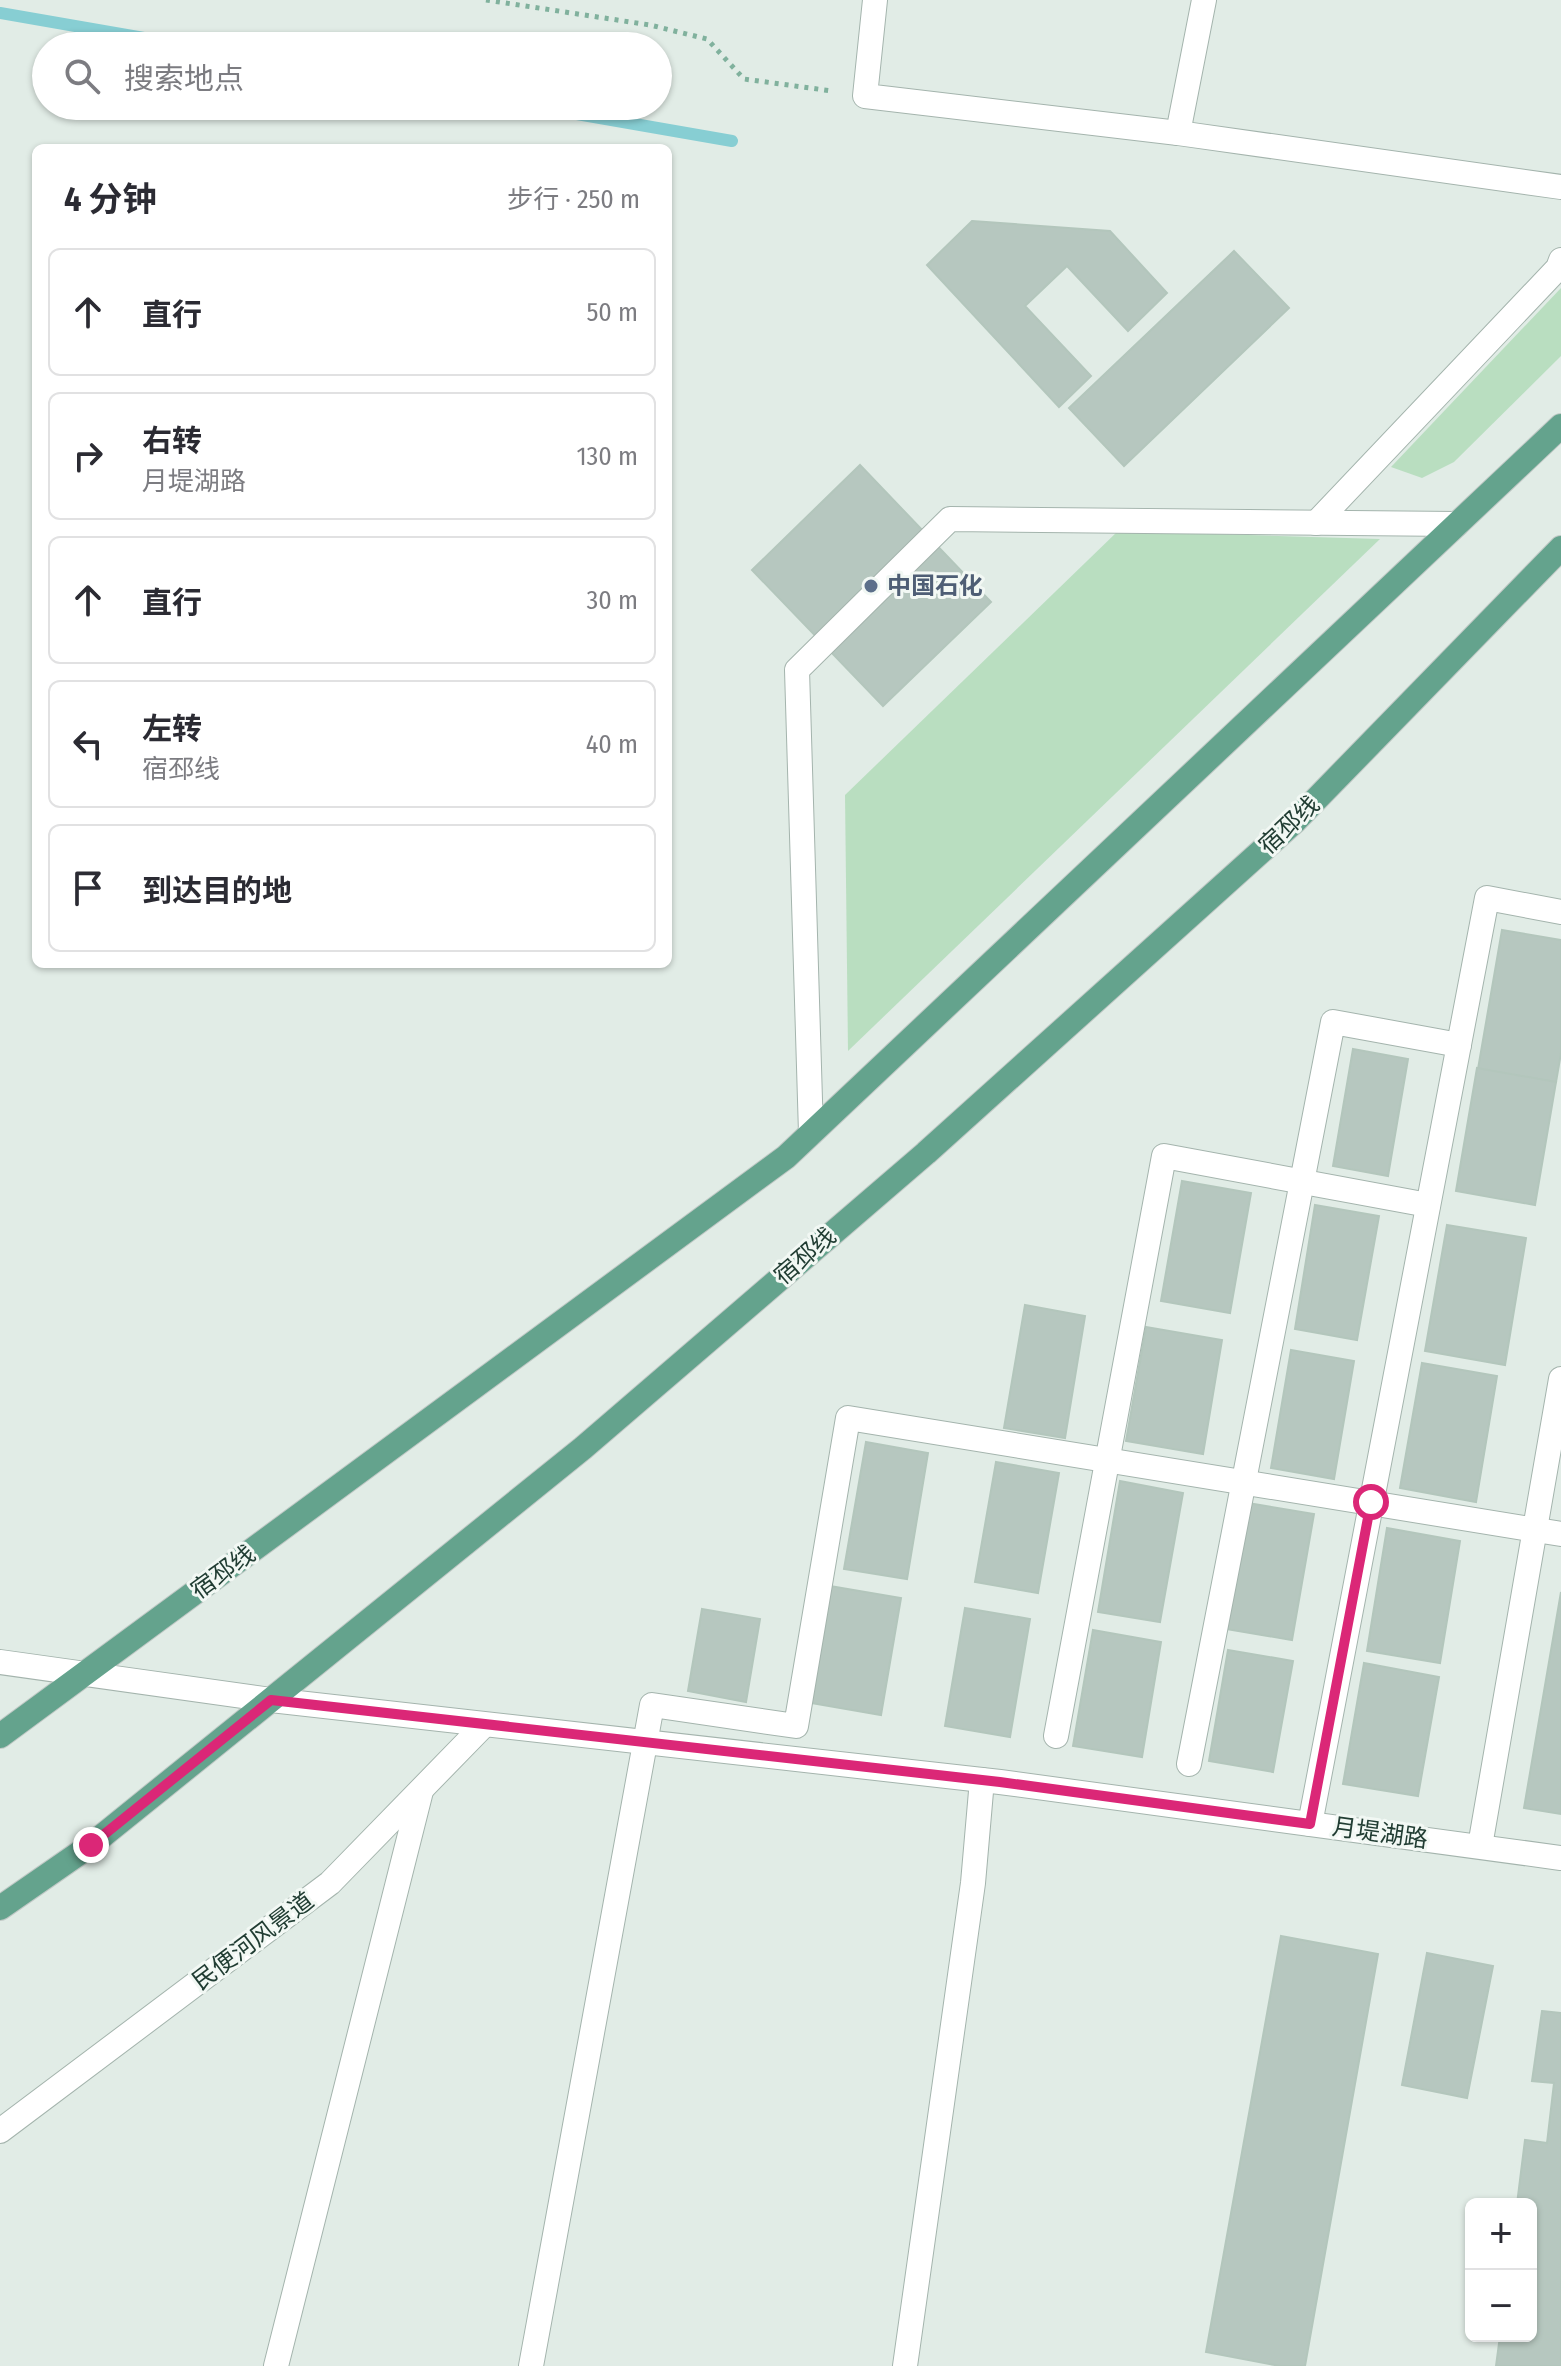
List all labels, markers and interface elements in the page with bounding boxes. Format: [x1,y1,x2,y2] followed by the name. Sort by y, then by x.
[32,32,672,120] search box
[60,54,104,98] icon: search
[124,61,244,97] text: 搜索地点
[64,179,157,220] text: 4 分钟
[507,184,640,215] text: 步行 · 250 m
[66,290,110,334] icon: ahead
[142,297,202,333] text: 直行
[586,297,638,328] text: 50 m
[142,423,202,459] text: 右转
[66,434,110,478] icon: right
[576,441,638,472] text: 130 m
[142,466,246,497] text: 月堤湖路
[887,572,983,600] place label: 中国石化
[862,577,880,595] marker: 中国石化
[66,578,110,622] icon: ahead
[142,585,202,621] text: 直行
[587,585,638,616] text: 30 m
[142,711,202,747] text: 左转
[66,722,110,766] icon: left
[586,729,638,760] text: 40 m
[142,754,220,785] text: 宿邳线
[1253,790,1325,860] street label: 宿邳线
[66,866,110,910] icon: arrive
[142,873,292,909] text: 到达目的地
[769,1222,841,1290] street label: 宿邳线
[1353,1484,1389,1520] route start
[186,1540,260,1604] street label: 宿邳线
[1331,1812,1429,1854] street label: 月堤湖路
[73,1827,109,1863] route end
[187,1886,319,1996] street label: 民便河风景道
[1465,2198,1537,2342] map controls
[1465,2198,1537,2270] button: +
[1465,2270,1537,2342] button: −

